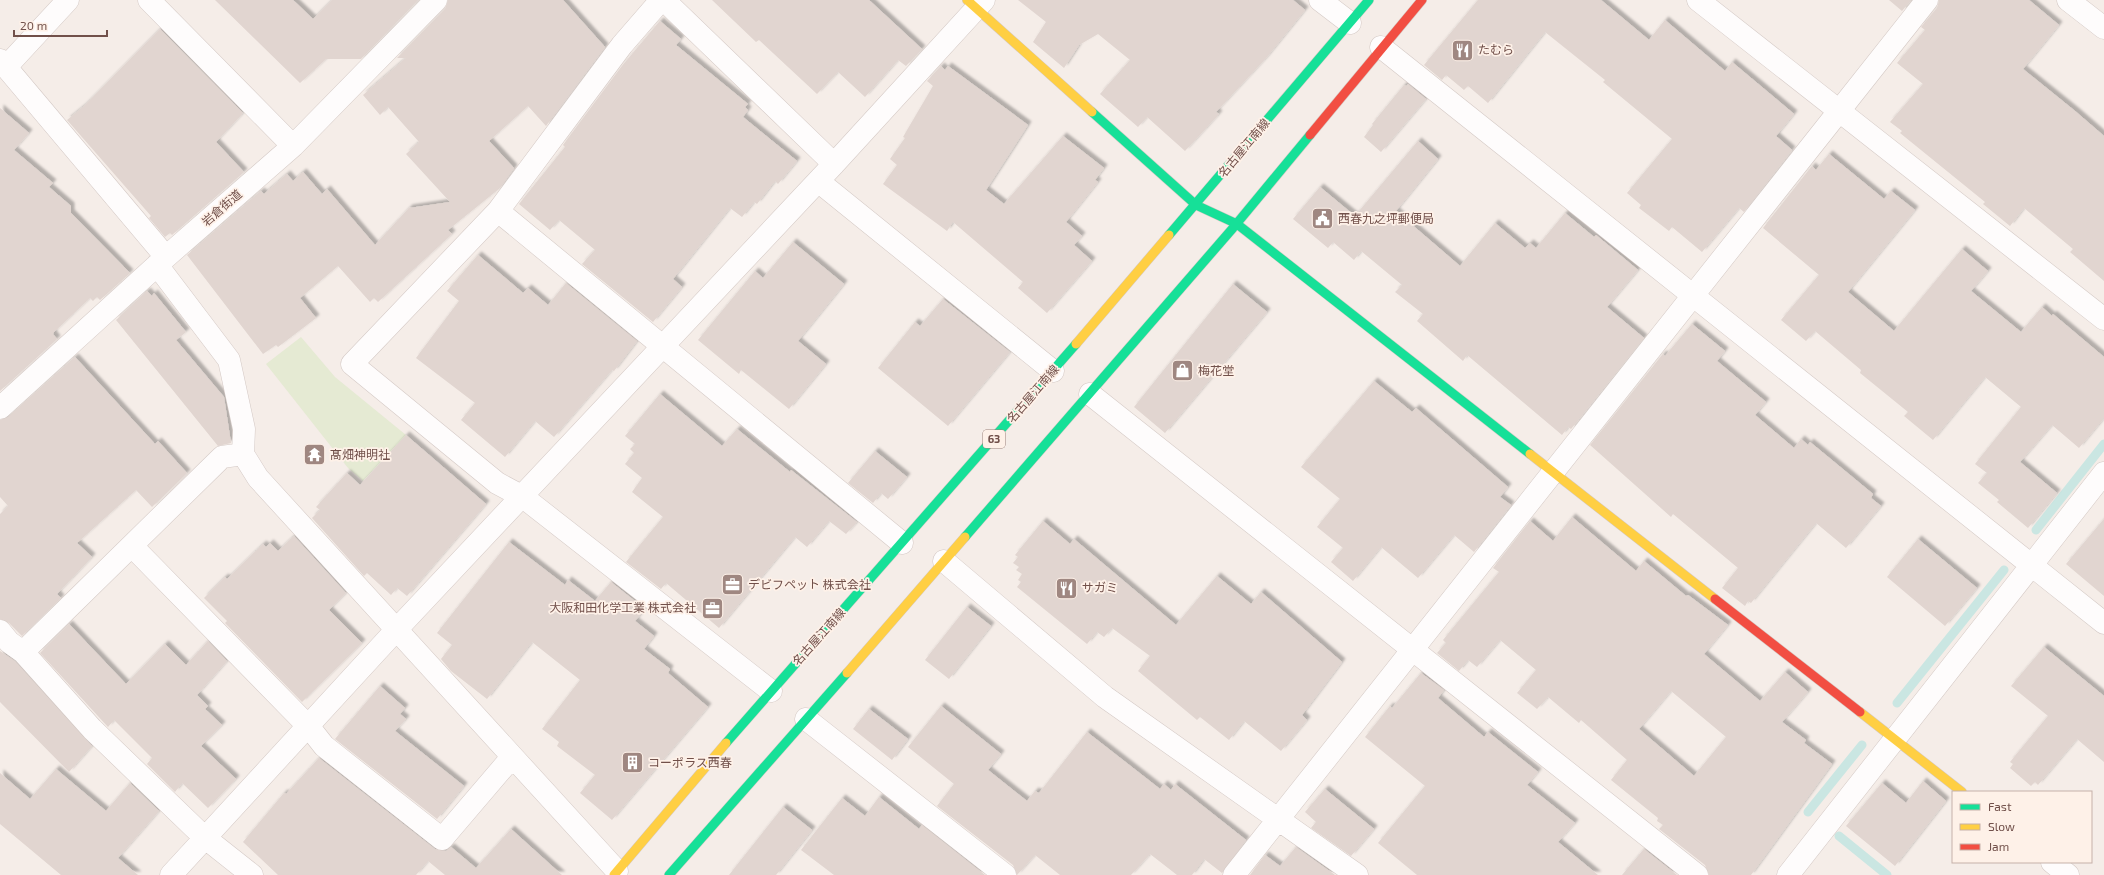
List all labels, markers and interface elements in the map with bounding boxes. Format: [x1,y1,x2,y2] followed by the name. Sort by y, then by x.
[14,12,107,38] scale bar
[20,18,47,32] text: 20 m
[1450,37,1476,63] restaurant icon: たむら
[1478,42,1514,56] place label: たむら
[1215,115,1272,179] street label: 名古屋江南線
[199,186,244,228] street label: 岩倉街道
[1309,206,1335,232] public building icon: 西春九之坪郵便局
[1338,211,1434,225] place label: 西春九之坪郵便局
[1169,358,1195,384] shop icon: 梅花堂
[1003,362,1061,425] street label: 名古屋江南線
[1198,363,1234,377] place label: 梅花堂
[983,430,1005,448] road number: 63
[302,442,328,468] temple icon: 髙畑神明社
[330,447,390,461] place label: 髙畑神明社
[719,572,745,598] office icon: デビフペット 株式会社
[1054,575,1080,601] restaurant icon: サガミ
[748,577,871,591] place label: デビフペット 株式会社
[1082,580,1118,594] place label: サガミ
[699,595,725,621] office icon: 大阪和田化学工業 株式会社
[549,600,696,614] place label: 大阪和田化学工業 株式会社
[789,605,848,668] street label: 名古屋江南線
[620,750,646,776] building icon: コーポラス西春
[648,755,732,769] place label: コーポラス西春
[1952,791,2092,863] legend
[1988,799,2012,813] text: Fast
[1988,819,2015,833] text: Slow
[1988,839,2009,853] text: Jam

